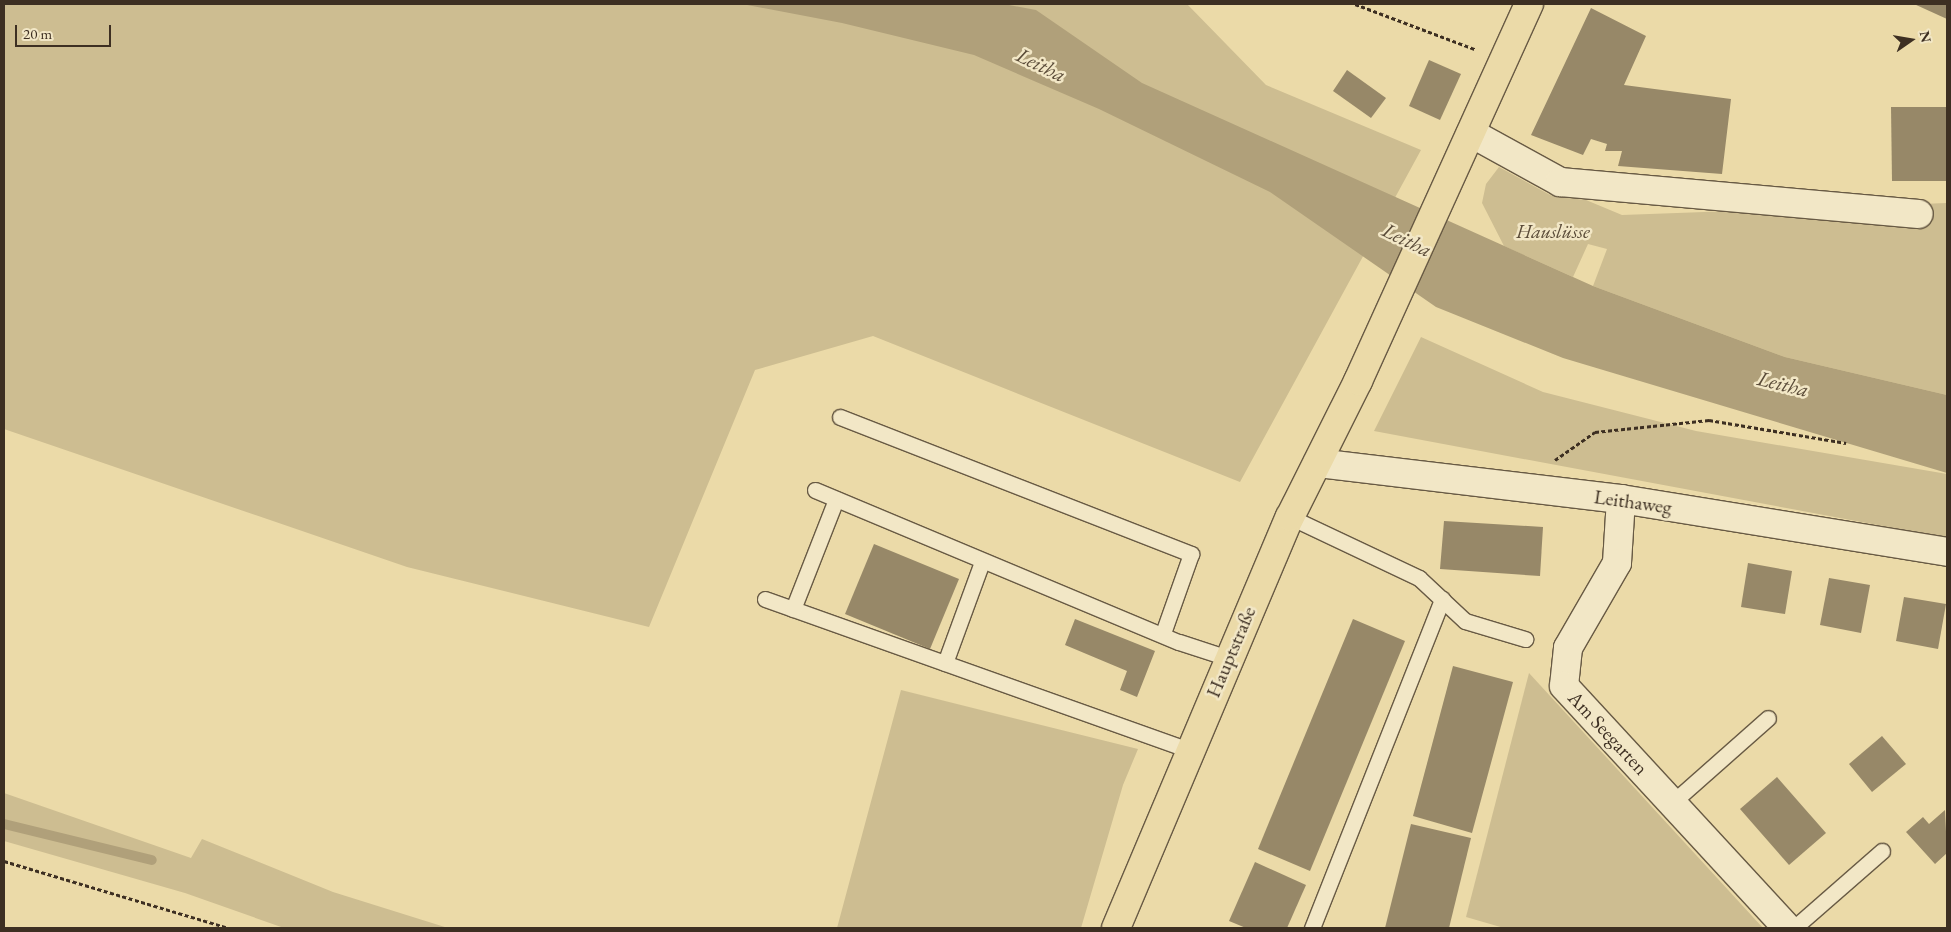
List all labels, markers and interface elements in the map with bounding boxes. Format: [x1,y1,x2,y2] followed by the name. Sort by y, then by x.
[18,15,114,47] scale bar
[1886,15,1936,65] north arrow
[23,24,52,43] text: 20 m
[1916,29,1936,44] text: N
[1012,42,1070,88] water label: Leitha
[1378,217,1436,263] water label: Leitha
[1516,219,1590,243] park label: Hauslüsse
[1755,366,1811,402] water label: Leitha
[1593,485,1673,519] street label: Leithaweg
[1201,603,1261,701] street label: Hauptstraße
[1563,686,1653,780] street label: Am Seegarten

